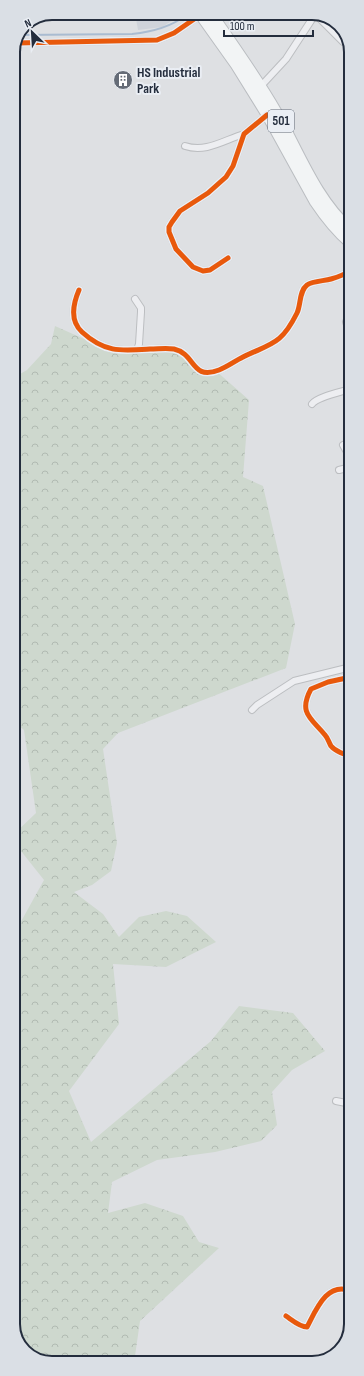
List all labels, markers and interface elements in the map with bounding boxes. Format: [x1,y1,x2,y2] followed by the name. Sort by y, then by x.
[12,12,52,52] north arrow
[224,12,313,38] scale bar
[23,16,34,31] text: N
[230,19,255,34] text: 100 m
[137,64,200,97] place label: HS Industrial Park
[112,69,134,91] building icon: HS Industrial Park
[268,110,294,132] road number: 501

